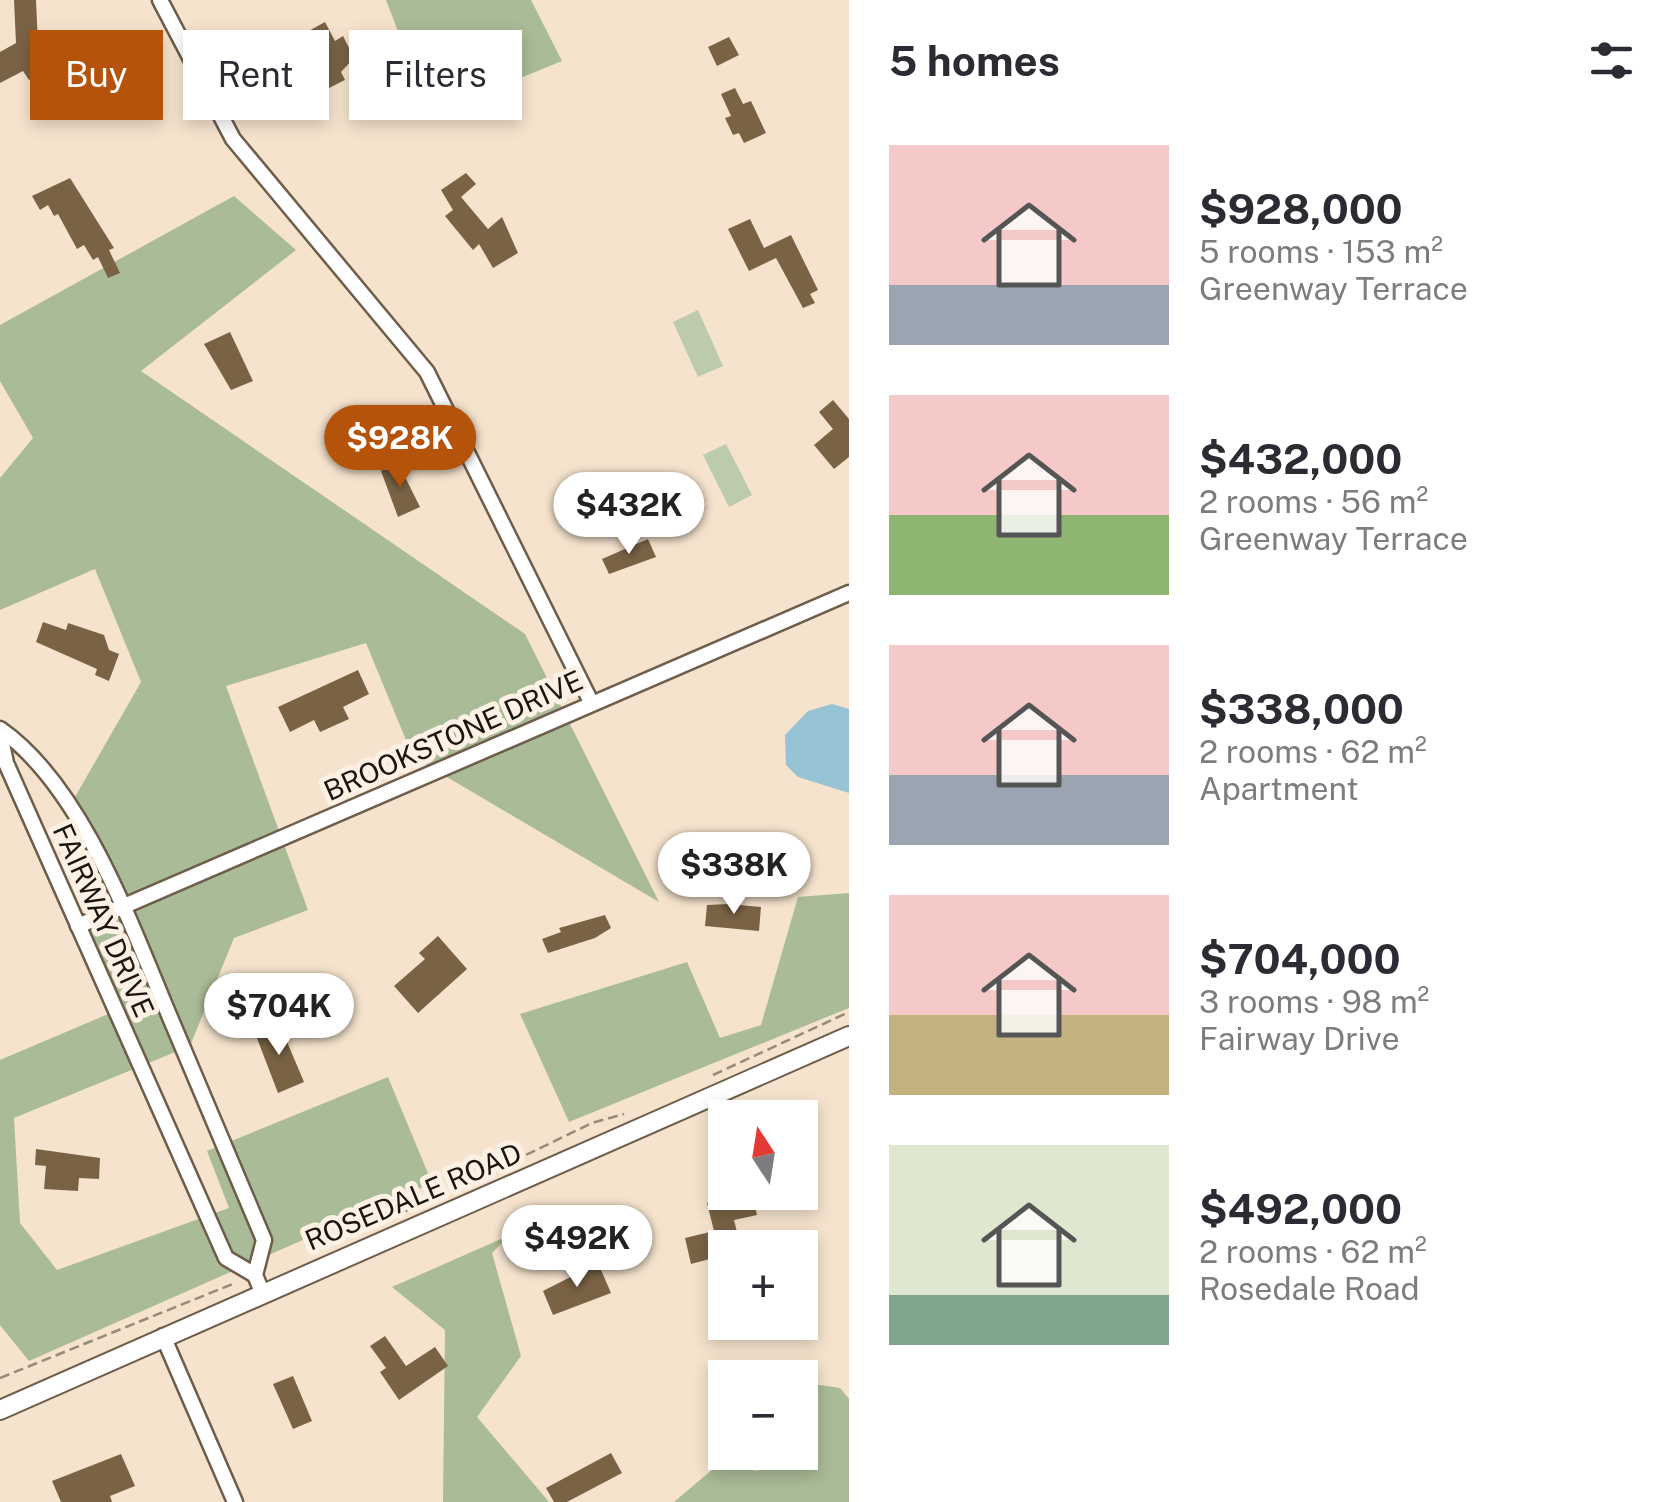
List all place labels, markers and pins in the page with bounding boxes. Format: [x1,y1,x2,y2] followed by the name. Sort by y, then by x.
[330,405,470,490] pin: $928K
[559,472,699,557] pin: $432K
[664,832,804,917] pin: $338K
[209,973,349,1058] pin: $704K
[507,1205,647,1290] pin: $492K

